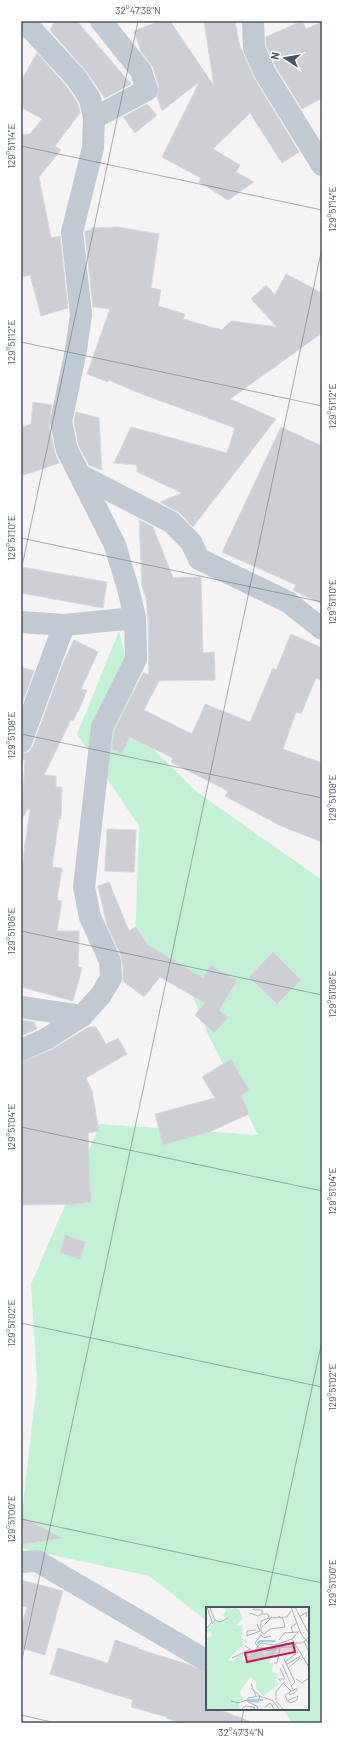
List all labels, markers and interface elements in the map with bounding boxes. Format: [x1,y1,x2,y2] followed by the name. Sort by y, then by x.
[115,4,161,16] text: 32°47'38"N
[265,38,305,78] north arrow
[268,51,282,61] text: N
[5,123,17,169] text: 129°51'14"E
[326,186,338,232] text: 129°51'14"E
[5,319,17,365] text: 129°51'12"E
[326,383,338,429] text: 129°51'12"E
[5,515,17,561] text: 129°51'10"E
[326,579,338,625] text: 129°51'10"E
[5,711,17,759] text: 129°51'08"E
[326,774,338,822] text: 129°51'08"E
[5,907,17,955] text: 129°51'06"E
[326,970,338,1018] text: 129°51'06"E
[5,1103,17,1151] text: 129°51'04"E
[326,1167,338,1215] text: 129°51'04"E
[5,1299,17,1347] text: 129°51'02"E
[326,1363,338,1411] text: 129°51'02"E
[5,1495,17,1543] text: 129°51'00"E
[326,1559,338,1607] text: 129°51'00"E
[206,1607,309,1710] inset map
[218,1726,264,1738] text: 32°47'34"N

